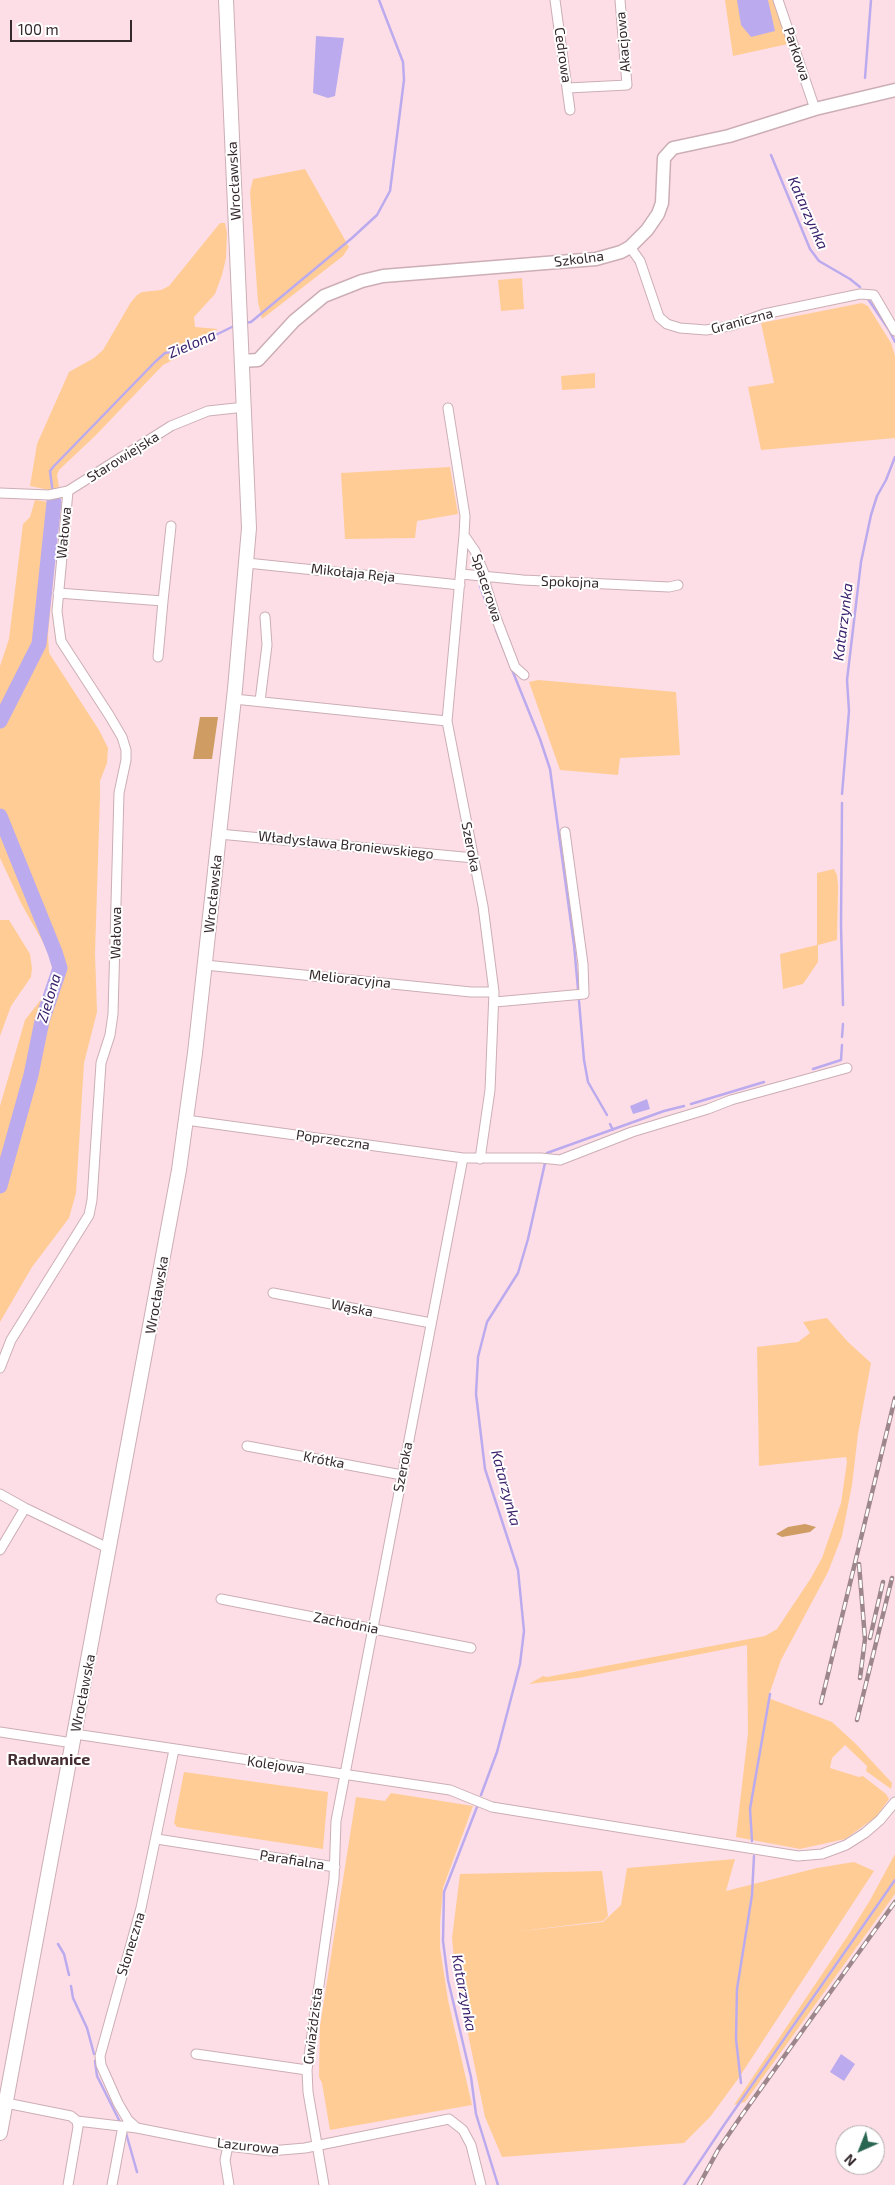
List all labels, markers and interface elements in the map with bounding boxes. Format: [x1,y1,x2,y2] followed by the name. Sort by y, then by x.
[12,10,135,42] scale bar
[612,11,634,73] street label: Akacjowa
[18,20,59,38] text: 100 m
[780,25,814,83] street label: Parkowa
[551,26,575,84] street label: Cedrowa
[224,141,244,221] street label: Wrocławska
[784,174,832,252] water label: Katarzynka
[553,248,605,270] street label: Szkolna
[709,305,775,337] street label: Graniczna
[165,326,219,362] water label: Zielona
[84,428,162,486] street label: Starowiejska
[53,506,75,560] street label: Wałowa
[468,552,506,624] street label: Spacerowa
[310,560,396,586] street label: Mikołaja Reja
[541,573,599,591] street label: Spokojna
[829,582,857,662] water label: Katarzynka
[458,821,484,873] street label: Szeroka
[257,827,435,863] street label: Władysława Broniewskiego
[201,854,225,934] street label: Wrocławska
[107,907,125,959] street label: Wałowa
[308,966,392,992] street label: Melioracyjna
[33,971,65,1025] water label: Zielona
[295,1127,371,1153] street label: Poprzeczna
[142,1255,172,1335] street label: Wrocławska
[329,1296,375,1320] street label: Wąska
[390,1441,416,1493] street label: Szeroka
[302,1448,346,1472] street label: Krótka
[487,1448,525,1528] water label: Katarzynka
[312,1608,380,1638] street label: Zachodnia
[67,1653,99,1733] street label: Wrocławska
[8,1750,90,1770] district label: Radwanice
[246,1753,306,1777] street label: Kolejowa
[258,1847,326,1873] street label: Parafialna
[113,1910,149,1978] street label: Słoneczna
[448,1953,480,2033] water label: Katarzynka
[300,1987,326,2065] street label: Gwiaździsta
[835,2125,885,2175] north arrow
[216,2134,280,2158] street label: Lazurowa
[840,2151,859,2170] text: N

